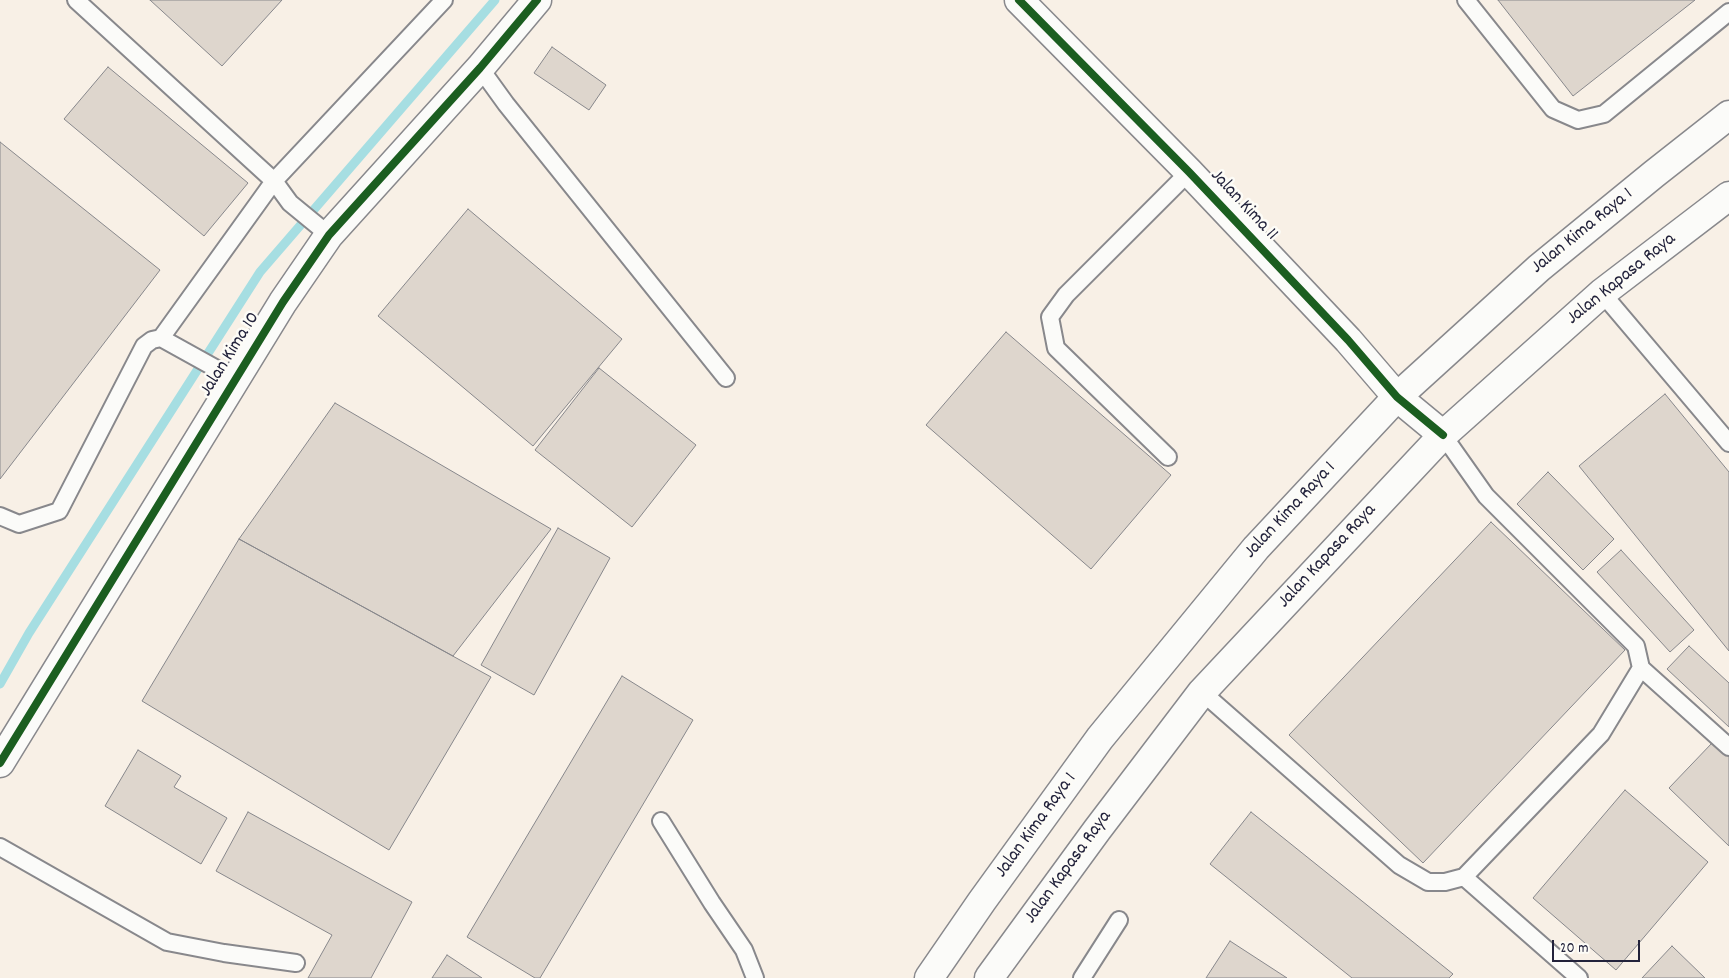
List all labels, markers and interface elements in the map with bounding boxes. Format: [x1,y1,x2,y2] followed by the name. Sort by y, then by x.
[1204,166,1282,246] street label: Jalan Kima 11
[1528,184,1638,280] street label: Jalan Kima Raya 1
[1563,229,1681,331] street label: Jalan Kapasa Raya
[196,308,266,402] street label: Jalan Kima 10
[1240,458,1342,564] street label: Jalan Kima Raya 1
[1274,500,1382,614] street label: Jalan Kapasa Raya
[991,769,1083,883] street label: Jalan Kima Raya 1
[1020,807,1118,929] street label: Jalan Kapasa Raya
[1554,930,1642,962] scale bar
[1560,938,1588,960] text: 20 m

